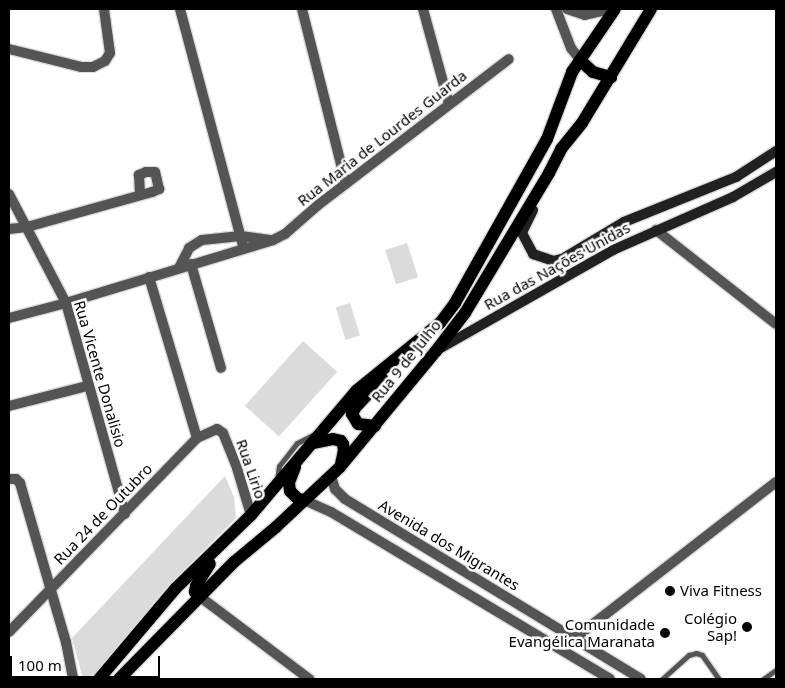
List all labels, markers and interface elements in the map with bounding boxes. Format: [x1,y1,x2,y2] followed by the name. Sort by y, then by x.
[294,66,470,210] street label: Rua Maria de Lourdes Guarda
[481,218,633,314] street label: Rua das Nações Unidas
[70,298,130,450] street label: Rua Vicente Donalisio
[367,316,445,406] street label: Rua 9 de Julho
[232,437,270,501] street label: Rua Lirio
[50,460,156,568] street label: Rua 24 de Outubro
[375,496,523,594] street label: Avenida dos Migrantes
[680,582,762,600] place label: Viva Fitness
[664,585,676,597] marker: Viva Fitness
[684,609,737,644] place label: Colégio Sap!
[509,615,655,650] place label: Comunidade Evangélica Maranata
[741,621,753,633] marker: Colégio Sap!
[659,627,671,639] marker: Comunidade Evangélica Maranata
[12,646,162,678] scale bar
[18,655,62,675] text: 100 m

